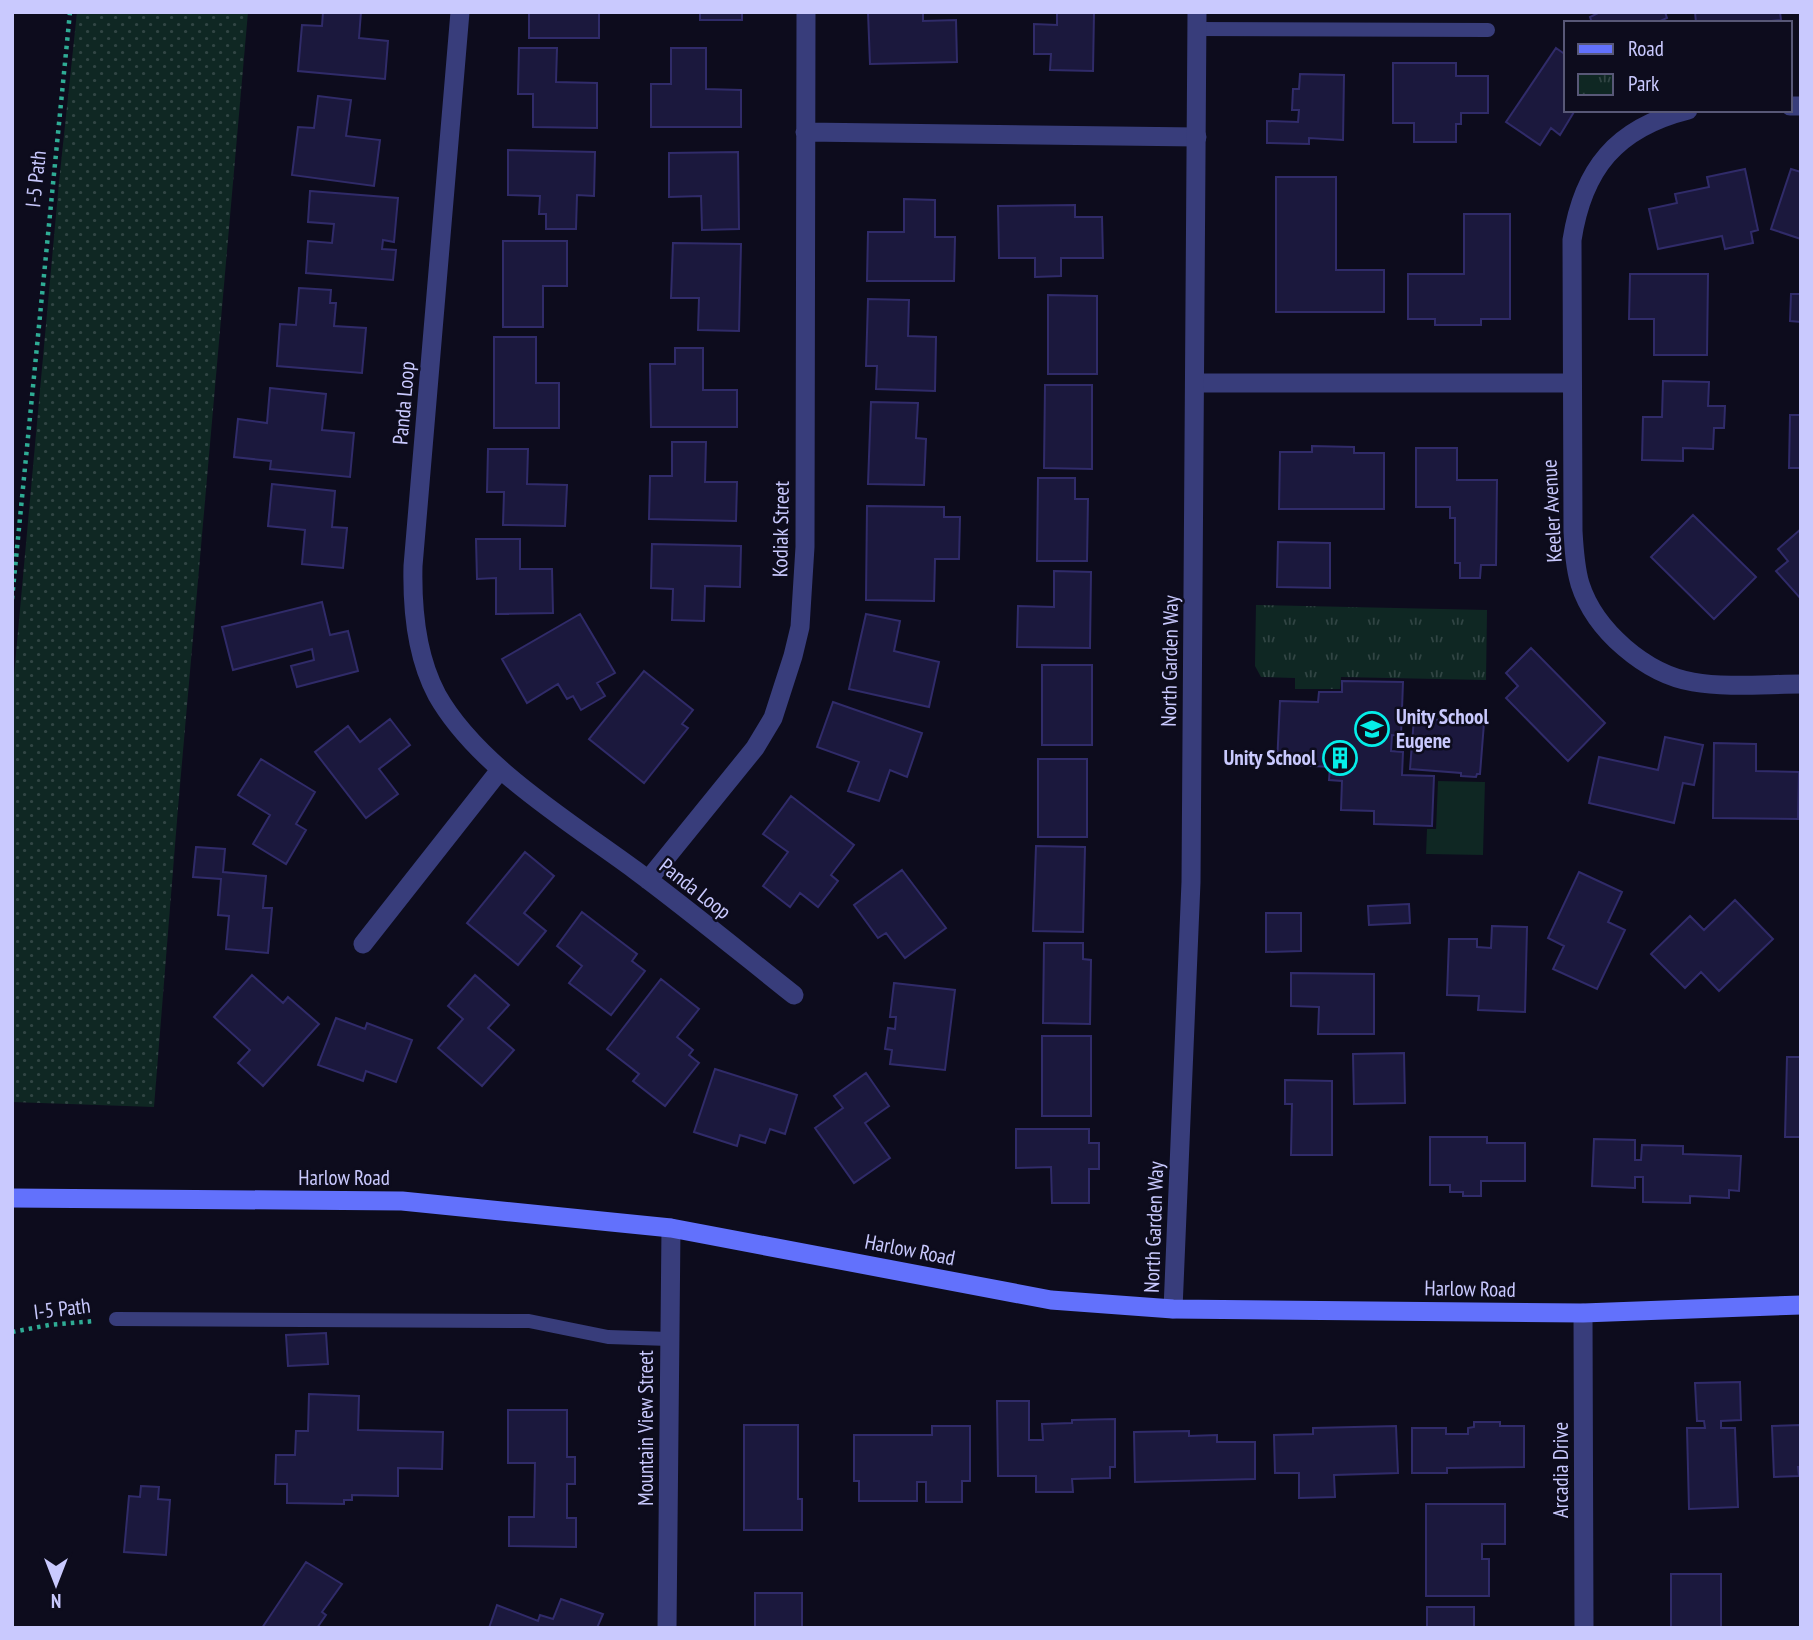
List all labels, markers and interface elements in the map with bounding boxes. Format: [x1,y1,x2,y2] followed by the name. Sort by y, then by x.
[1564,21,1792,112] legend
[1628,35,1664,62] text: Road
[1628,70,1659,97] text: Park
[19,149,52,209] street label: I-5 Path
[386,360,421,446] street label: Panda Loop
[1535,459,1568,563] street label: Keeler Avenue
[766,480,795,577] street label: Kodiak Street
[1155,595,1184,727] street label: North Garden Way
[1396,703,1489,754] place label: Unity School Eugene
[1353,710,1391,748] school or university icon: Unity School Eugene
[1321,739,1359,777] building icon: Unity School
[1223,744,1317,771] place label: Unity School
[654,852,737,925] street label: Panda Loop
[1138,1161,1169,1293] street label: North Garden Way
[298,1164,390,1191] street label: Harlow Road
[863,1228,958,1271] street label: Harlow Road
[1424,1274,1516,1303] street label: Harlow Road
[32,1292,92,1325] street label: I-5 Path
[632,1350,659,1506] street label: Mountain View Street
[1547,1422,1574,1518] street label: Arcadia Drive
[21,1549,91,1619] north arrow
[51,1589,61,1613] text: N

